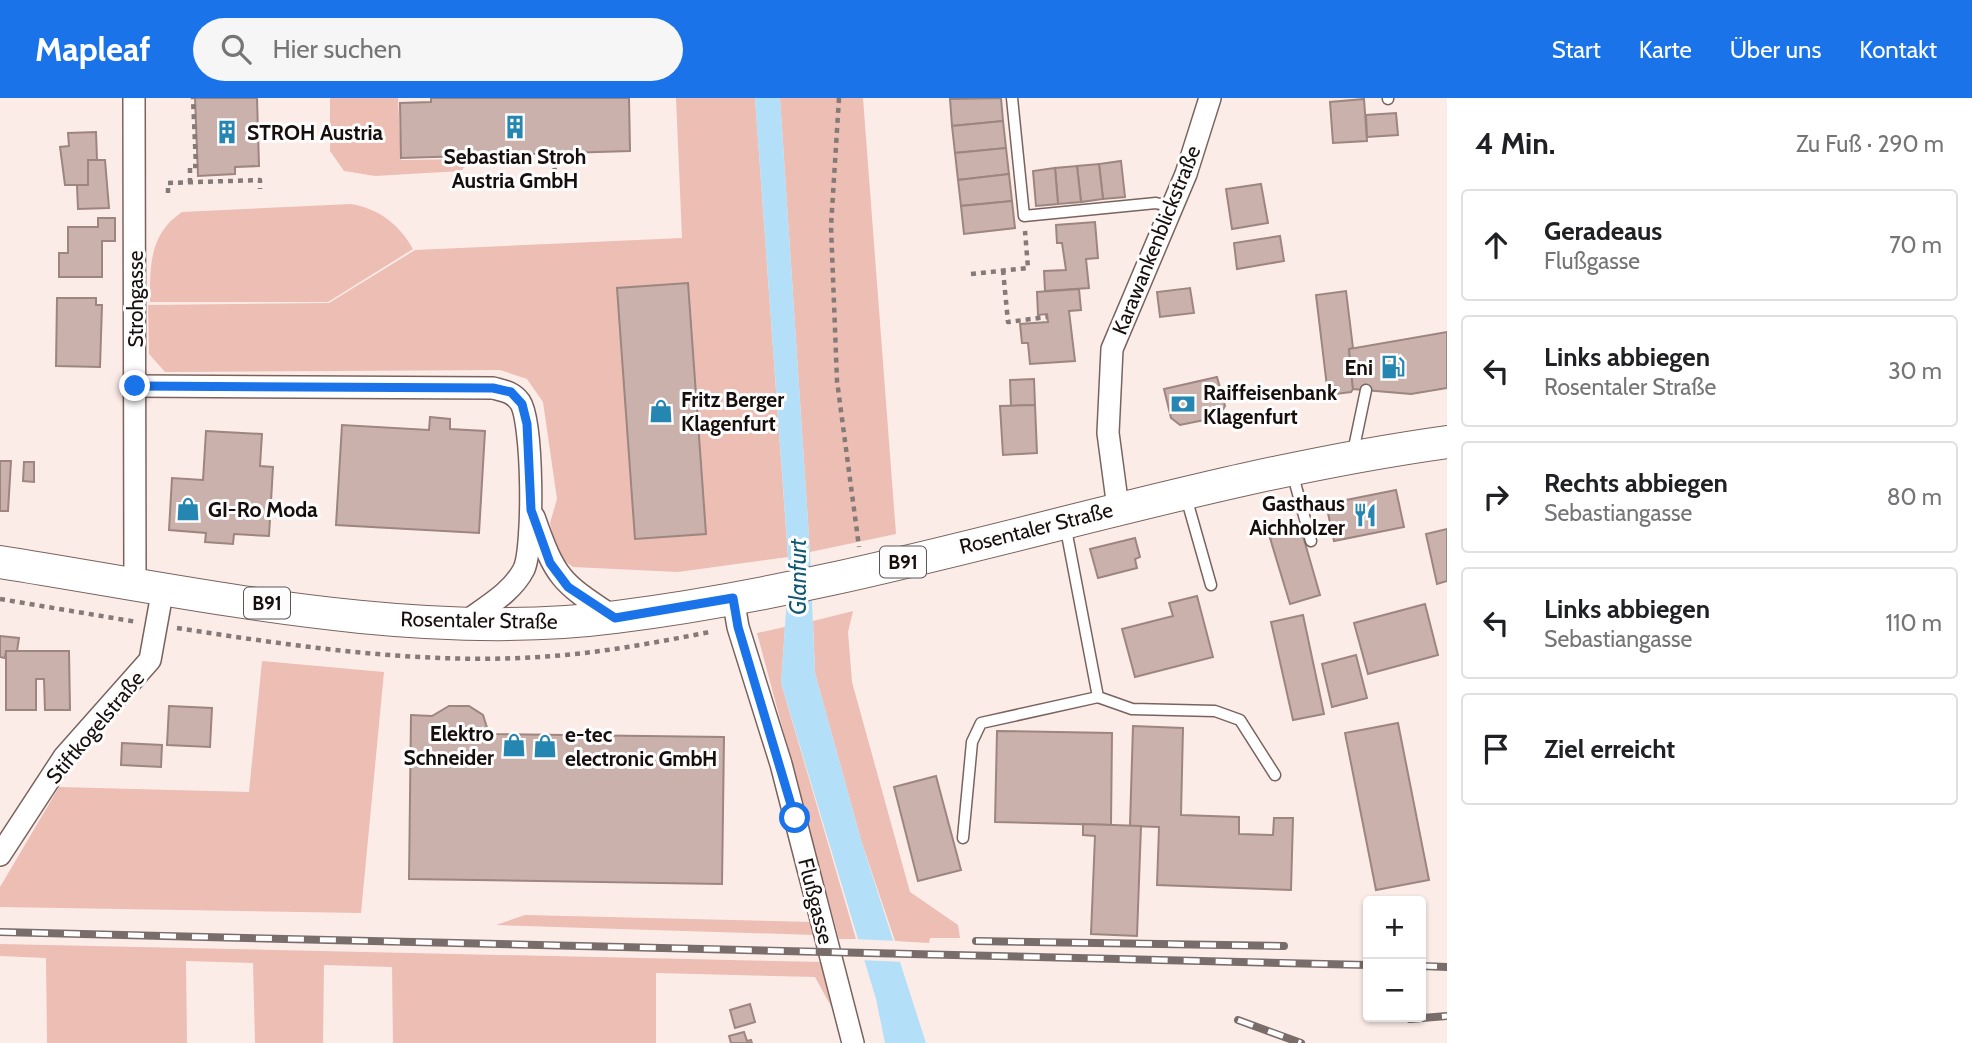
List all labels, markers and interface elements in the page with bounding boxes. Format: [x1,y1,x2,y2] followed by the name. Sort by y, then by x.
[193,18,683,81] search box
[35,29,151,69] text: Mapleaf
[217,30,255,68] icon: search
[273,33,402,65] text: Hier suchen
[1552,35,1601,64] text: Start
[1639,35,1692,64] text: Karte
[1730,35,1821,64] text: Über uns
[1859,35,1937,64] text: Kontakt
[501,113,529,141] building icon: Sebastian Stroh Austria GmbH
[213,118,241,146] building icon: STROH Austria
[247,120,383,145] place label: STROH Austria
[1475,125,1556,162] text: 4 Min.
[1796,130,1944,158] text: Zu Fuß · 290 m
[1107,142,1205,338] street label: Karawankenblickstraße
[444,144,586,193] place label: Sebastian Stroh Austria GmbH
[1544,215,1662,247] text: Geradeaus
[1477,226,1515,264] icon: ahead
[1889,231,1942,259] text: 70 m
[1544,247,1640,275] text: Flußgasse
[123,250,148,348] street label: Strohgasse
[1544,341,1710,373] text: Links abbiegen
[1477,352,1515,390] icon: left
[1379,353,1407,381] fuel station icon: Eni
[1345,355,1373,380] place label: Eni
[1888,357,1942,385] text: 30 m
[119,370,150,401] route end
[1544,373,1716,401] text: Rosentaler Straße
[1203,380,1338,429] place label: Raiffeisenbank Klagenfurt
[681,387,784,436] place label: Fritz Berger Klagenfurt
[1169,390,1197,418] bank icon: Raiffeisenbank Klagenfurt
[647,397,675,425] shop icon: Fritz Berger Klagenfurt
[1544,467,1728,499] text: Rechts abbiegen
[1477,478,1515,516] icon: right
[1887,483,1942,511] text: 80 m
[1249,491,1345,540] place label: Gasthaus Aichholzer
[174,495,202,523] shop icon: GI-Ro Moda
[208,497,318,522] place label: GI-Ro Moda
[957,497,1116,559] street label: Rosentaler Straße
[1544,499,1692,527] text: Sebastiangasse
[1351,501,1379,529] restaurant icon: Gasthaus Aichholzer
[784,538,812,615] water label: Glanfurt
[880,547,926,578] road number: B91
[244,588,290,618] road number: B91
[1544,593,1710,625] text: Links abbiegen
[1477,604,1515,642] icon: left
[400,606,558,634] street label: Rosentaler Straße
[1886,609,1942,637] text: 110 m
[1544,625,1692,653] text: Sebastiangasse
[41,665,149,788] street label: Stiftkogelstraße
[404,721,494,770] place label: Elektro Schneider
[565,722,717,771] place label: e-tec electronic GmbH
[1477,730,1515,768] icon: arrive
[500,731,528,759] shop icon: Elektro Schneider
[531,732,559,760] shop icon: e-tec electronic GmbH
[1544,733,1675,765] text: Ziel erreicht
[779,802,810,833] route start
[793,855,839,947] street label: Flußgasse
[1363,896,1426,1022] map controls
[1363,896,1426,959] button: +
[1363,959,1426,1022] button: −

